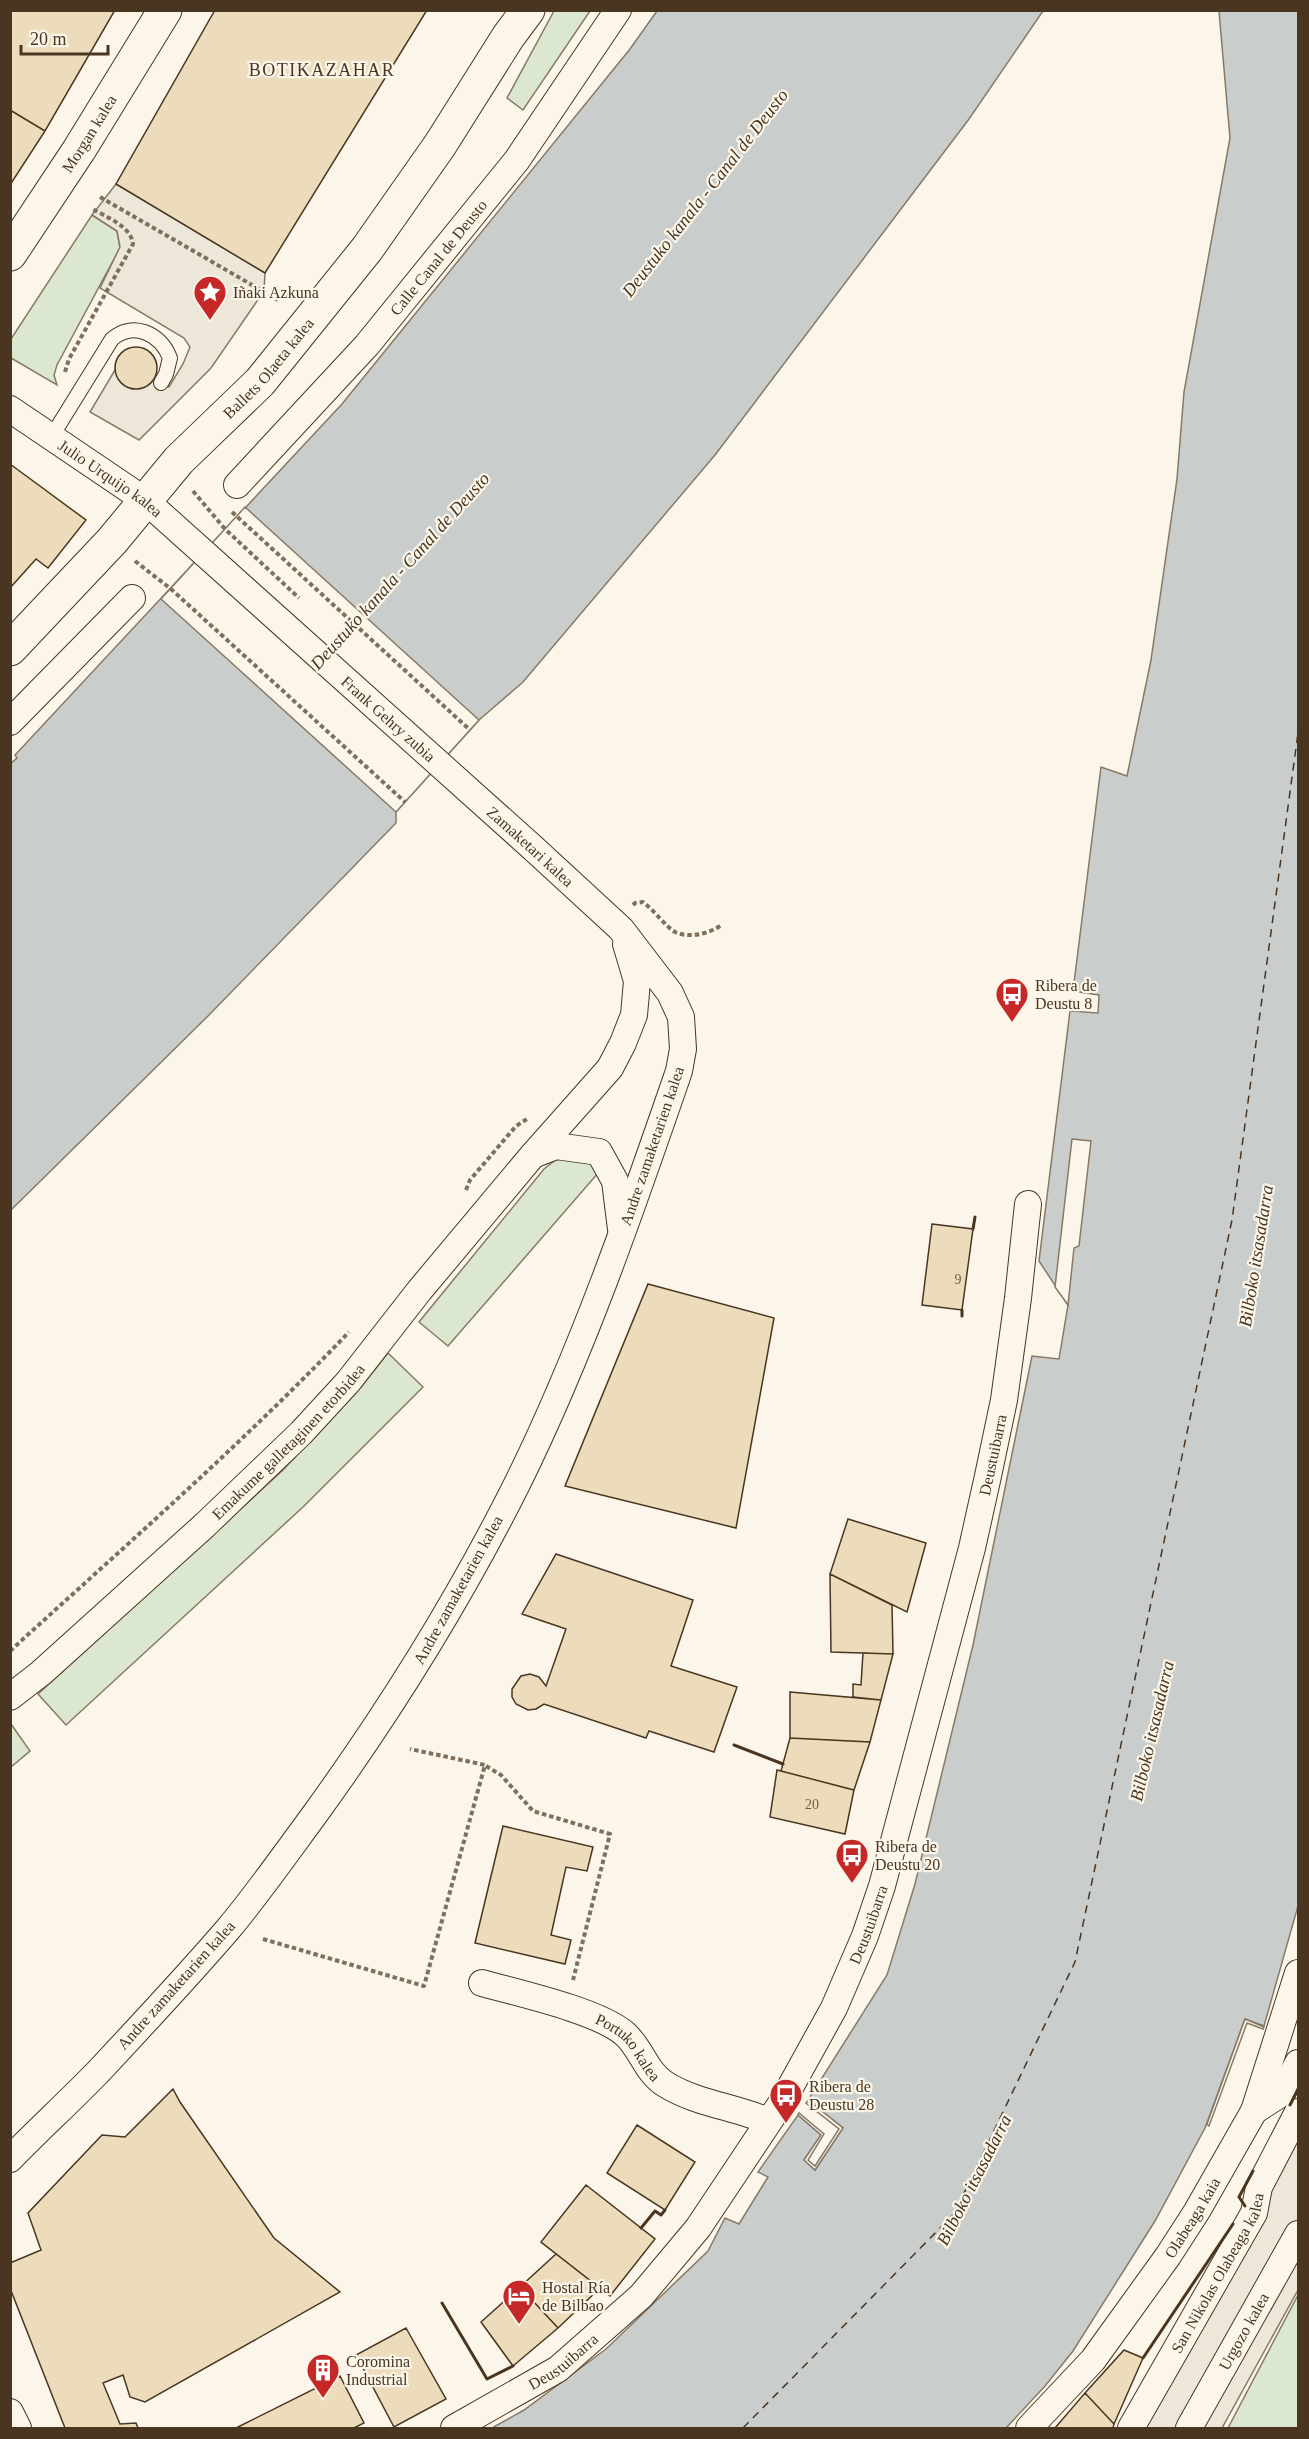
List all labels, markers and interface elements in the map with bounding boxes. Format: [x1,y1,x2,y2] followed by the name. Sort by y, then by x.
[21,18,108,56] scale bar
[30,29,67,49] text: 20 m
[249,60,395,80] district label: BOTIKAZAHAR
[617,85,792,301] water label: Deustuko kanala - Canal de Deusto
[58,92,119,175] street label: Morgan kalea
[386,196,490,318] street label: Calle Canal de Deusto
[192,274,228,321] place icon: Iñaki Azkuna
[233,284,319,301] place label: Iñaki Azkuna
[219,314,317,422] street label: Ballets Olaeta kalea
[55,436,166,520] street label: Julio Urquijo kalea
[306,469,494,674] water label: Deustuko kanala - Canal de Deusto
[338,672,439,765] street label: Frank Gehry zubia
[484,803,577,890] street label: Zamaketari kalea
[994,976,1030,1023] bus stop icon: Ribera de Deustu 8
[1035,977,1097,1012] place label: Ribera de Deustu 8
[617,1064,687,1228] street label: Andre zamaketarien kalea
[1235,1184,1277,1328] water label: Bilboko itsasadarra
[955,1272,962,1287] house number: 9
[208,1360,368,1522] street label: Emakume galletaginen etorbidea
[975,1413,1009,1497] street label: Deustuibarra
[410,1513,506,1667] street label: Andre zamaketarien kalea
[1126,1659,1178,1803] water label: Bilboko itsasadarra
[805,1797,819,1812] house number: 20
[834,1837,870,1884] bus stop icon: Ribera de Deustu 20
[875,1838,940,1873] place label: Ribera de Deustu 20
[846,1883,890,1966] street label: Deustuibarra
[114,1917,238,2053] street label: Andre zamaketarien kalea
[593,2010,664,2084] street label: Portuko kalea
[768,2077,804,2124] bus stop icon: Ribera de Deustu 28
[809,2078,874,2113] place label: Ribera de Deustu 28
[933,2112,1015,2248] water label: Bilboko itsasadarra
[1161,2174,1223,2261] street label: Olabeaga kaia
[1167,2191,1266,2356] street label: San Nikolas Olabeaga kalea
[501,2278,537,2325] hotel icon: Hostal Ría de Bilbao
[542,2279,610,2314] place label: Hostal Ría de Bilbao
[1215,2290,1272,2373] street label: Urgozo kalea
[525,2330,601,2393] street label: Deustuibarra
[305,2352,341,2399] building icon: Coromina Industrial
[346,2353,410,2388] place label: Coromina Industrial

